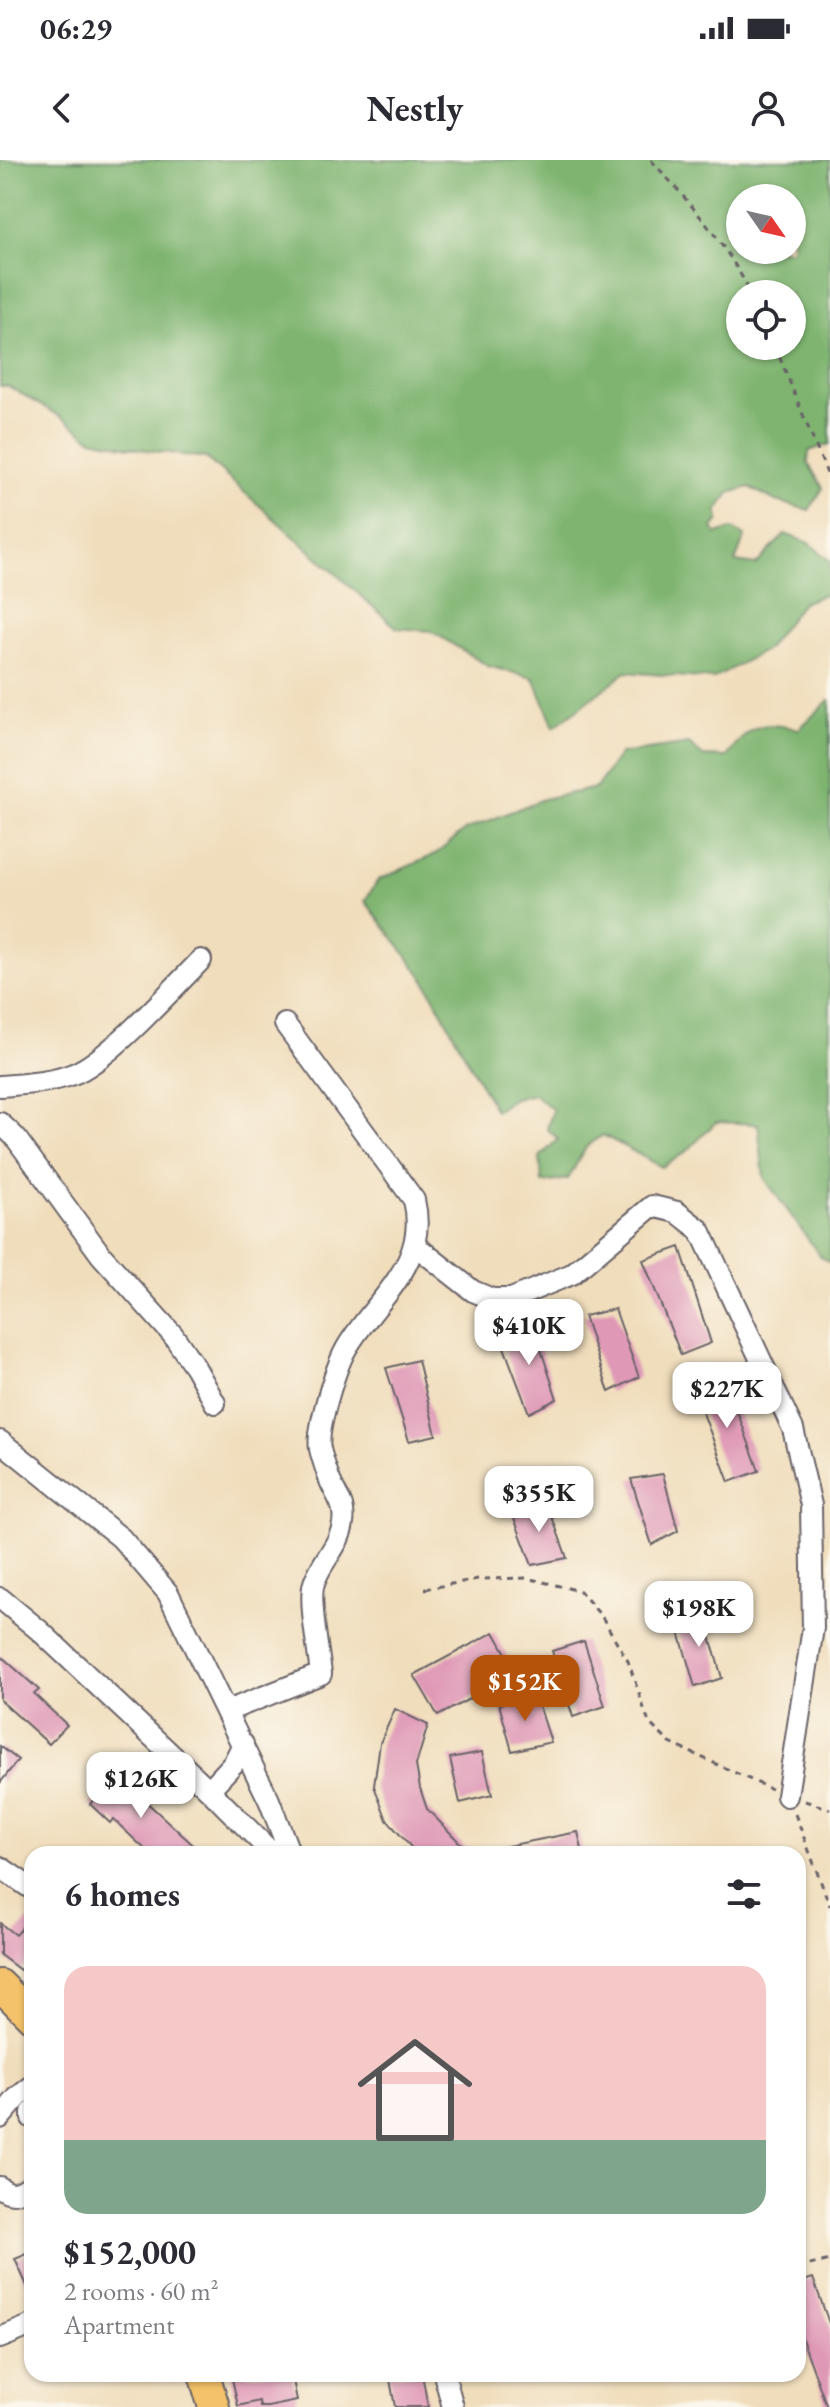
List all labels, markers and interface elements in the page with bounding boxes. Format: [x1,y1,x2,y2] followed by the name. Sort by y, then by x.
[40,9,112,48] text: 06:29
[367,85,463,132] text: Nestly
[40,86,84,130] icon: back
[746,86,790,130] icon: person
[726,184,806,264] north arrow
[726,184,806,360] map controls
[726,280,806,360] button: locate
[473,1299,585,1367] pin: $410K
[492,1308,566,1342] text: $410K
[671,1362,783,1430] pin: $227K
[690,1371,764,1405] text: $227K
[483,1466,595,1534] pin: $355K
[502,1475,576,1509] text: $355K
[643,1581,755,1649] pin: $198K
[662,1590,736,1624] text: $198K
[469,1655,581,1723] pin: $152K
[488,1664,562,1698] text: $152K
[85,1752,197,1820] pin: $126K
[104,1761,178,1795] text: $126K
[64,1872,180,1916] text: 6 homes
[722,1872,766,1916] icon: filters
[343,2018,487,2162] icon: home
[64,2230,196,2274] text: $152,000
[64,2274,219,2308] text: 2 rooms · 60 m²
[64,2308,174,2342] text: Apartment

